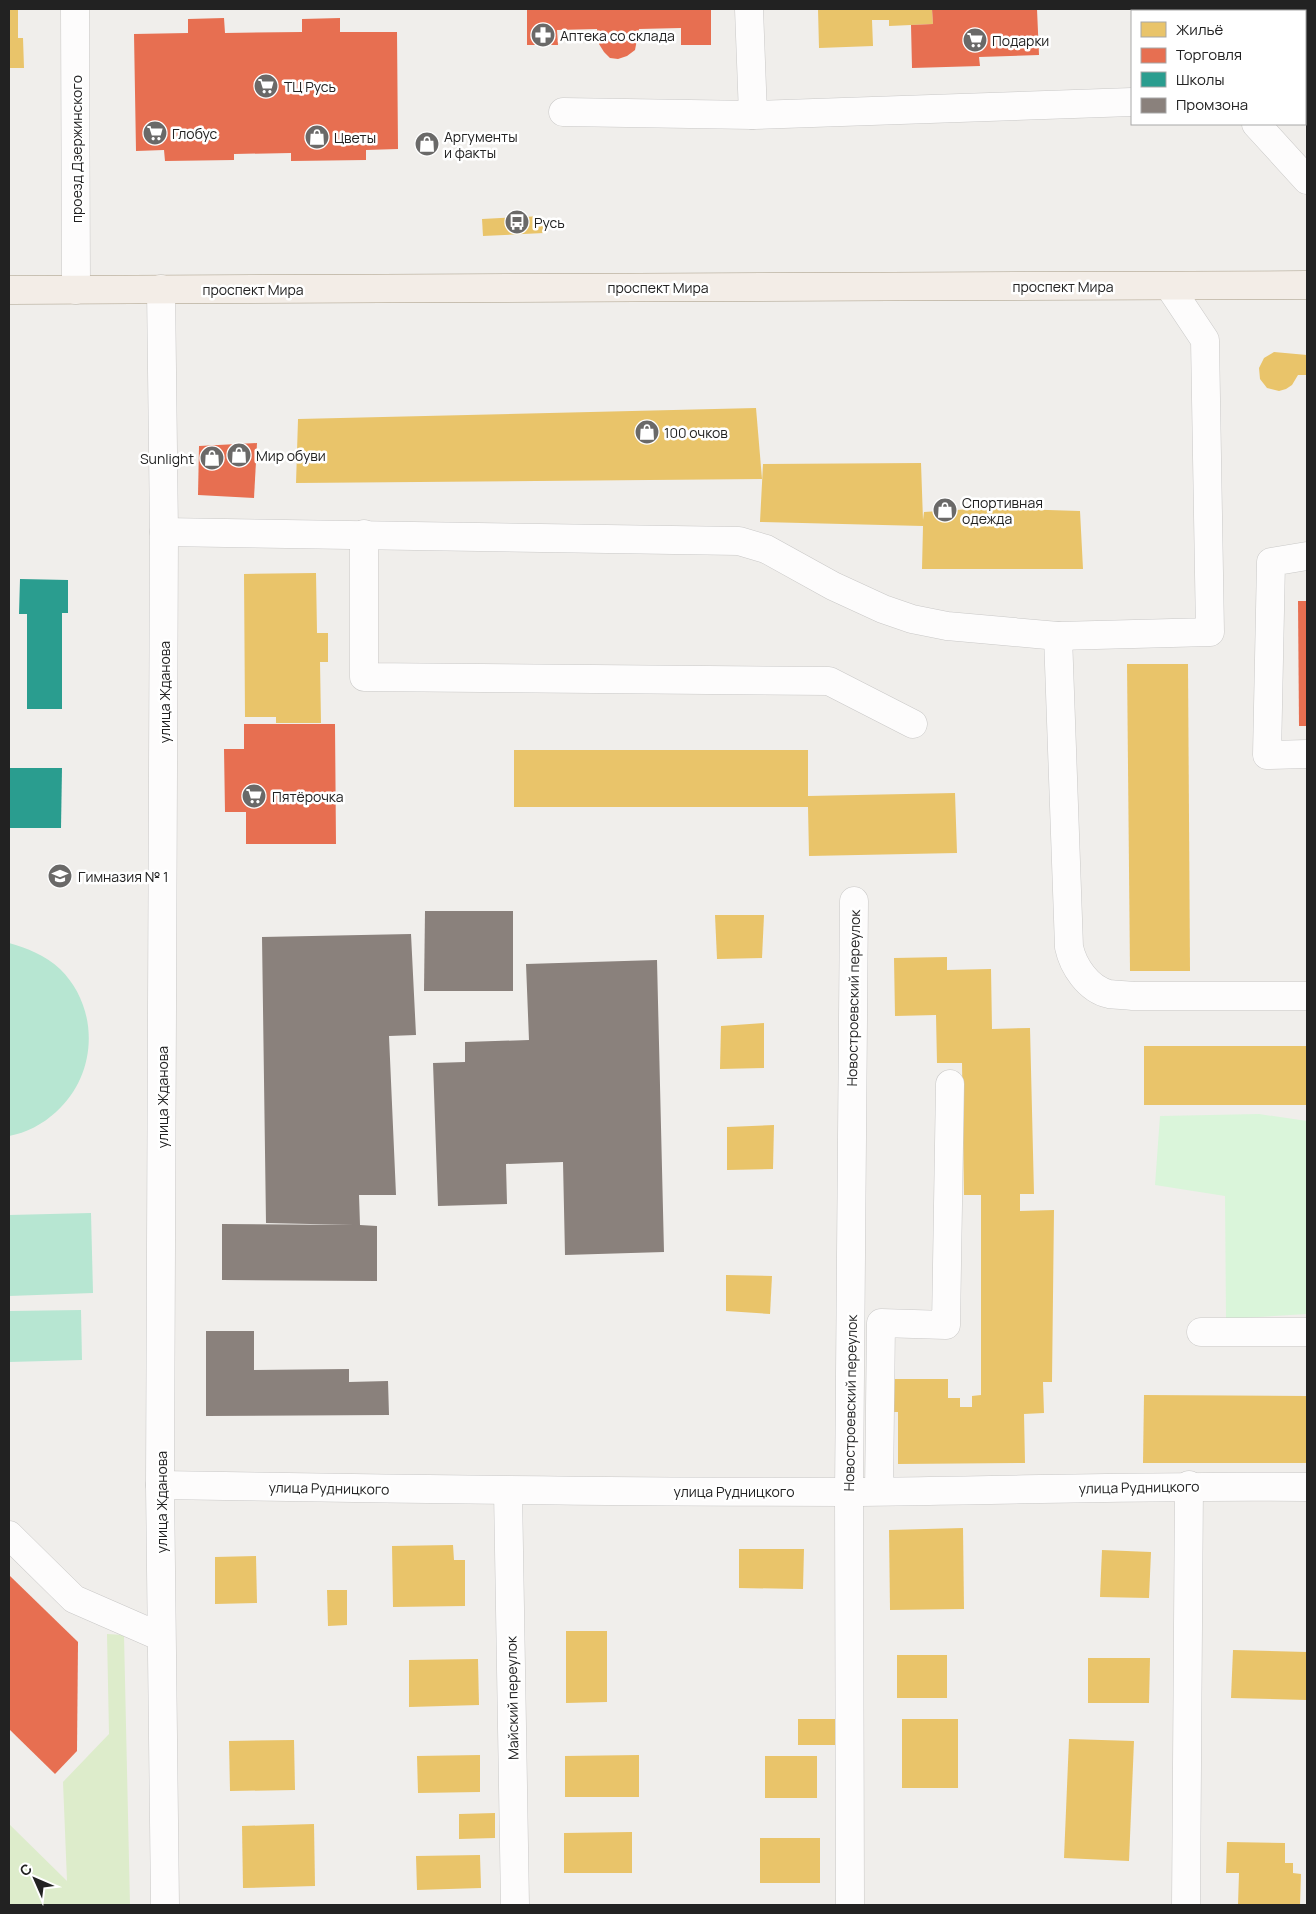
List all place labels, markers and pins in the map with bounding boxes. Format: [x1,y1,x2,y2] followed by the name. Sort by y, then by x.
[530,22,556,48] pharmacy icon: Аптека со склада
[560,26,675,45] place label: Аптека со склада
[962,27,988,53] supermarket icon: Подарки
[992,31,1049,50] place label: Подарки
[253,73,279,99] supermarket icon: ТЦ Русь
[284,77,336,96] place label: ТЦ Русь
[142,120,168,146] supermarket icon: Глобус
[172,124,218,143] place label: Глобус
[304,124,330,150] shop icon: Цветы
[444,127,518,162] place label: Аргументы и факты
[334,128,376,147] place label: Цветы
[414,131,440,157] shop icon: Аргументы и факты
[504,209,530,235] bus stop icon: Русь
[534,213,565,232] place label: Русь
[634,419,660,445] shop icon: 100 очков
[664,423,728,442] place label: 100 очков
[226,442,252,468] shop icon: Мир обуви
[199,445,225,471] shop icon: Sunlight
[256,446,326,465] place label: Мир обуви
[140,449,194,468] place label: Sunlight
[962,493,1043,528] place label: Спортивная одежда
[932,497,958,523] shop icon: Спортивная одежда
[241,783,267,809] supermarket icon: Пятёрочка
[272,787,344,806] place label: Пятёрочка
[47,863,73,889] school or university icon: Гимназия № 1
[78,867,168,886] place label: Гимназия № 1

